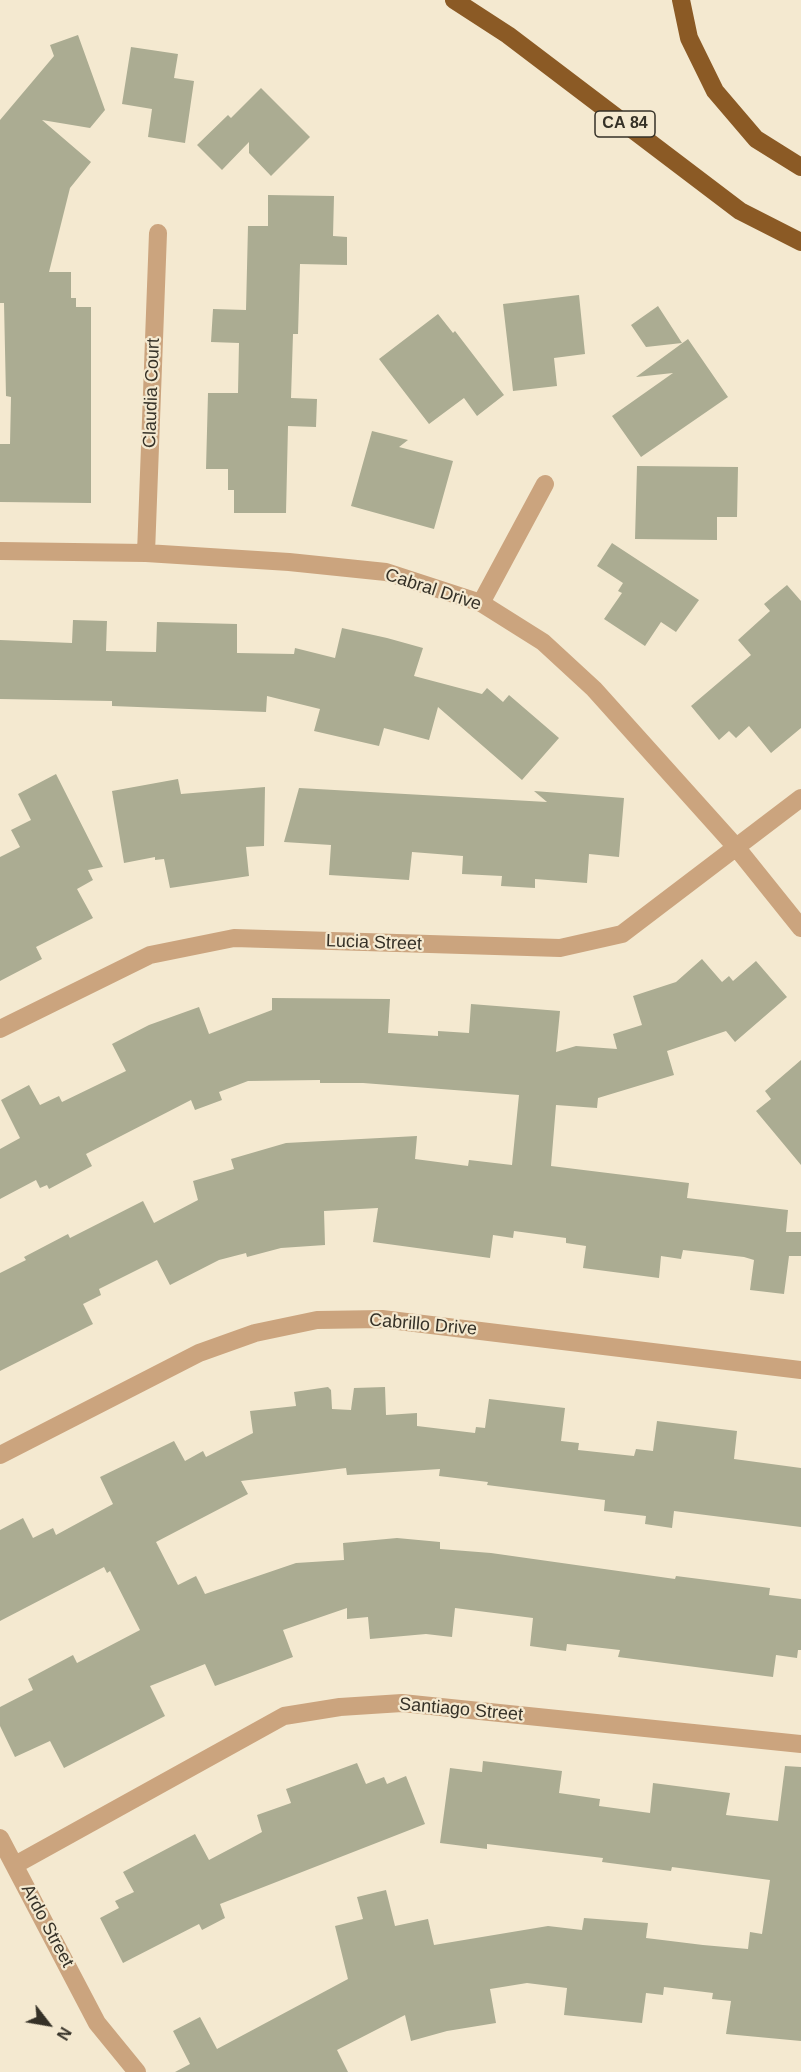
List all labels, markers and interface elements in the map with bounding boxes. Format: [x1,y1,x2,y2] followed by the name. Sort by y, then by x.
[595,111,655,137] road number: CA 84
[139,338,165,448] street label: Claudia Court
[382,564,484,616] street label: Cabral Drive
[326,931,422,955] street label: Lucia Street
[368,1310,478,1340] street label: Cabrillo Drive
[398,1694,524,1726] street label: Santiago Street
[16,1881,78,1971] street label: Ardo Street
[18,1994,78,2054] north arrow
[54,2024,74,2043] text: N

